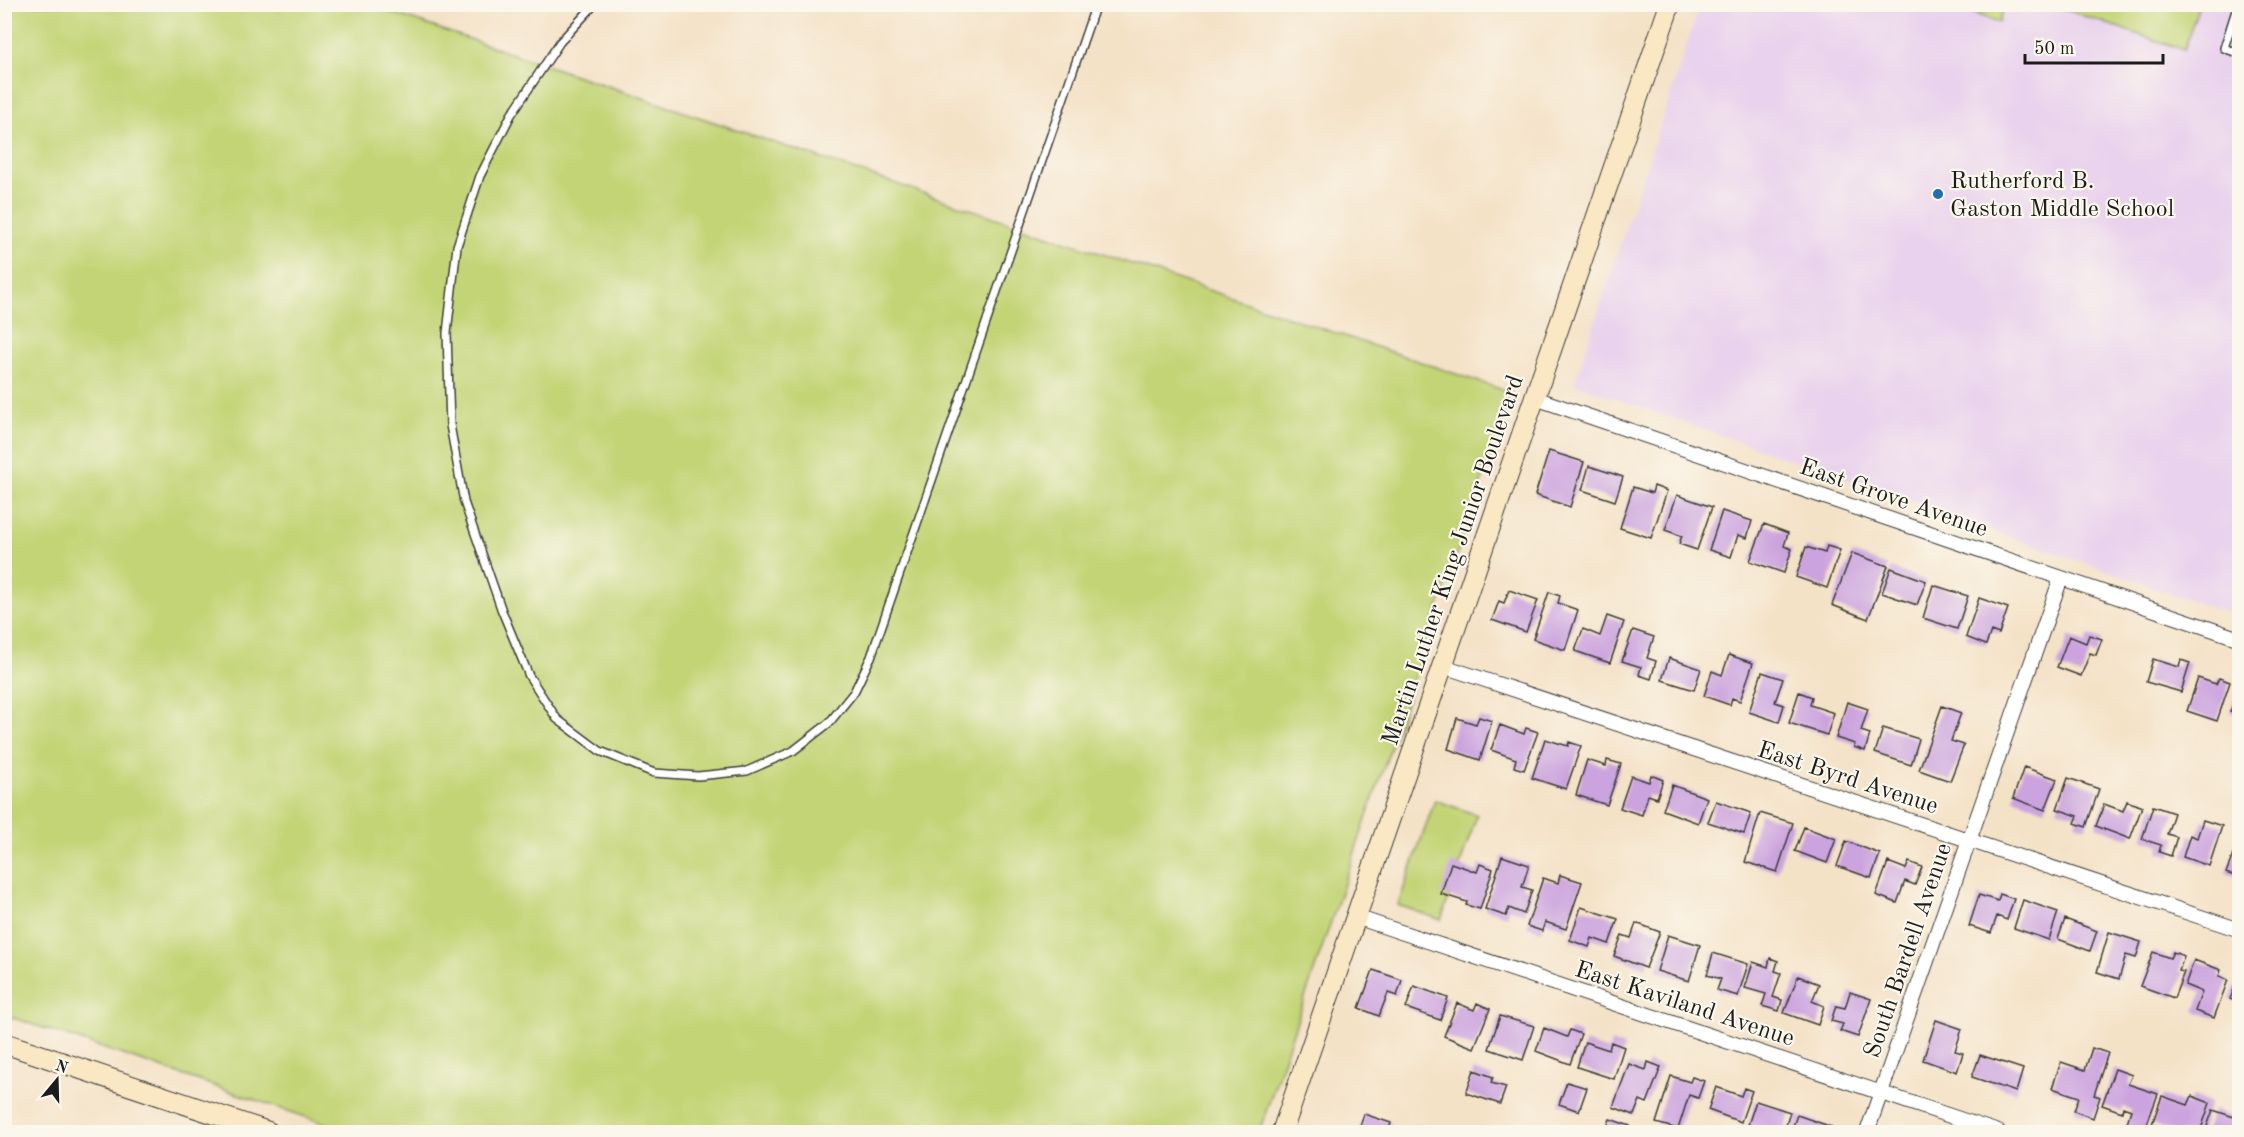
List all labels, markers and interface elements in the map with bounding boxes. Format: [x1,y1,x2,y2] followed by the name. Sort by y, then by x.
[2025,27,2163,65] scale bar
[2034,40,2074,58] text: 50 m
[1950,170,2174,222] place label: Rutherford B. Gaston Middle School
[1931,187,1945,201] marker: Rutherford B. Gaston Middle School
[1379,372,1529,749] street label: Martin Luther King Junior Boulevard
[1796,455,1991,542] street label: East Grove Avenue
[1754,738,1941,819] street label: East Byrd Avenue
[1861,840,1957,1061] street label: South Bardell Avenue
[1572,958,1797,1052] street label: East Kaviland Avenue
[27,1050,87,1110] north arrow
[53,1058,70,1078] text: N

